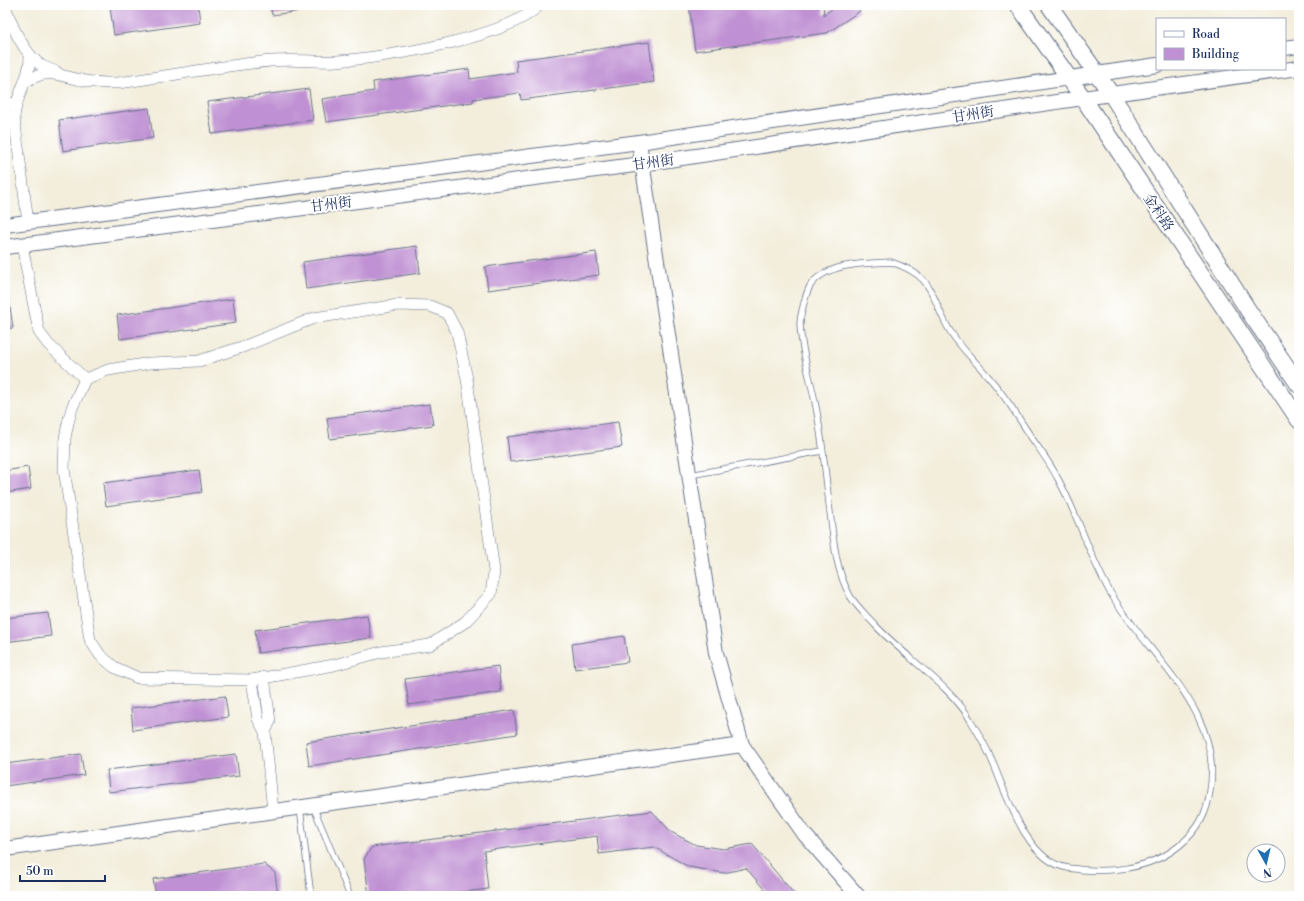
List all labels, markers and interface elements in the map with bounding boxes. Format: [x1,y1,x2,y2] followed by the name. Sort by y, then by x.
[1156,18,1286,70] legend
[1192,27,1220,42] text: Road
[1191,47,1240,62] text: Building
[951,103,995,127] street label: 甘州街
[631,151,675,175] street label: 甘州街
[1139,190,1177,235] street label: 金科路
[309,194,353,216] street label: 甘州街
[1246,843,1286,883] north arrow
[20,857,105,883] scale bar
[26,864,54,879] text: 50 m
[1262,864,1273,879] text: N

